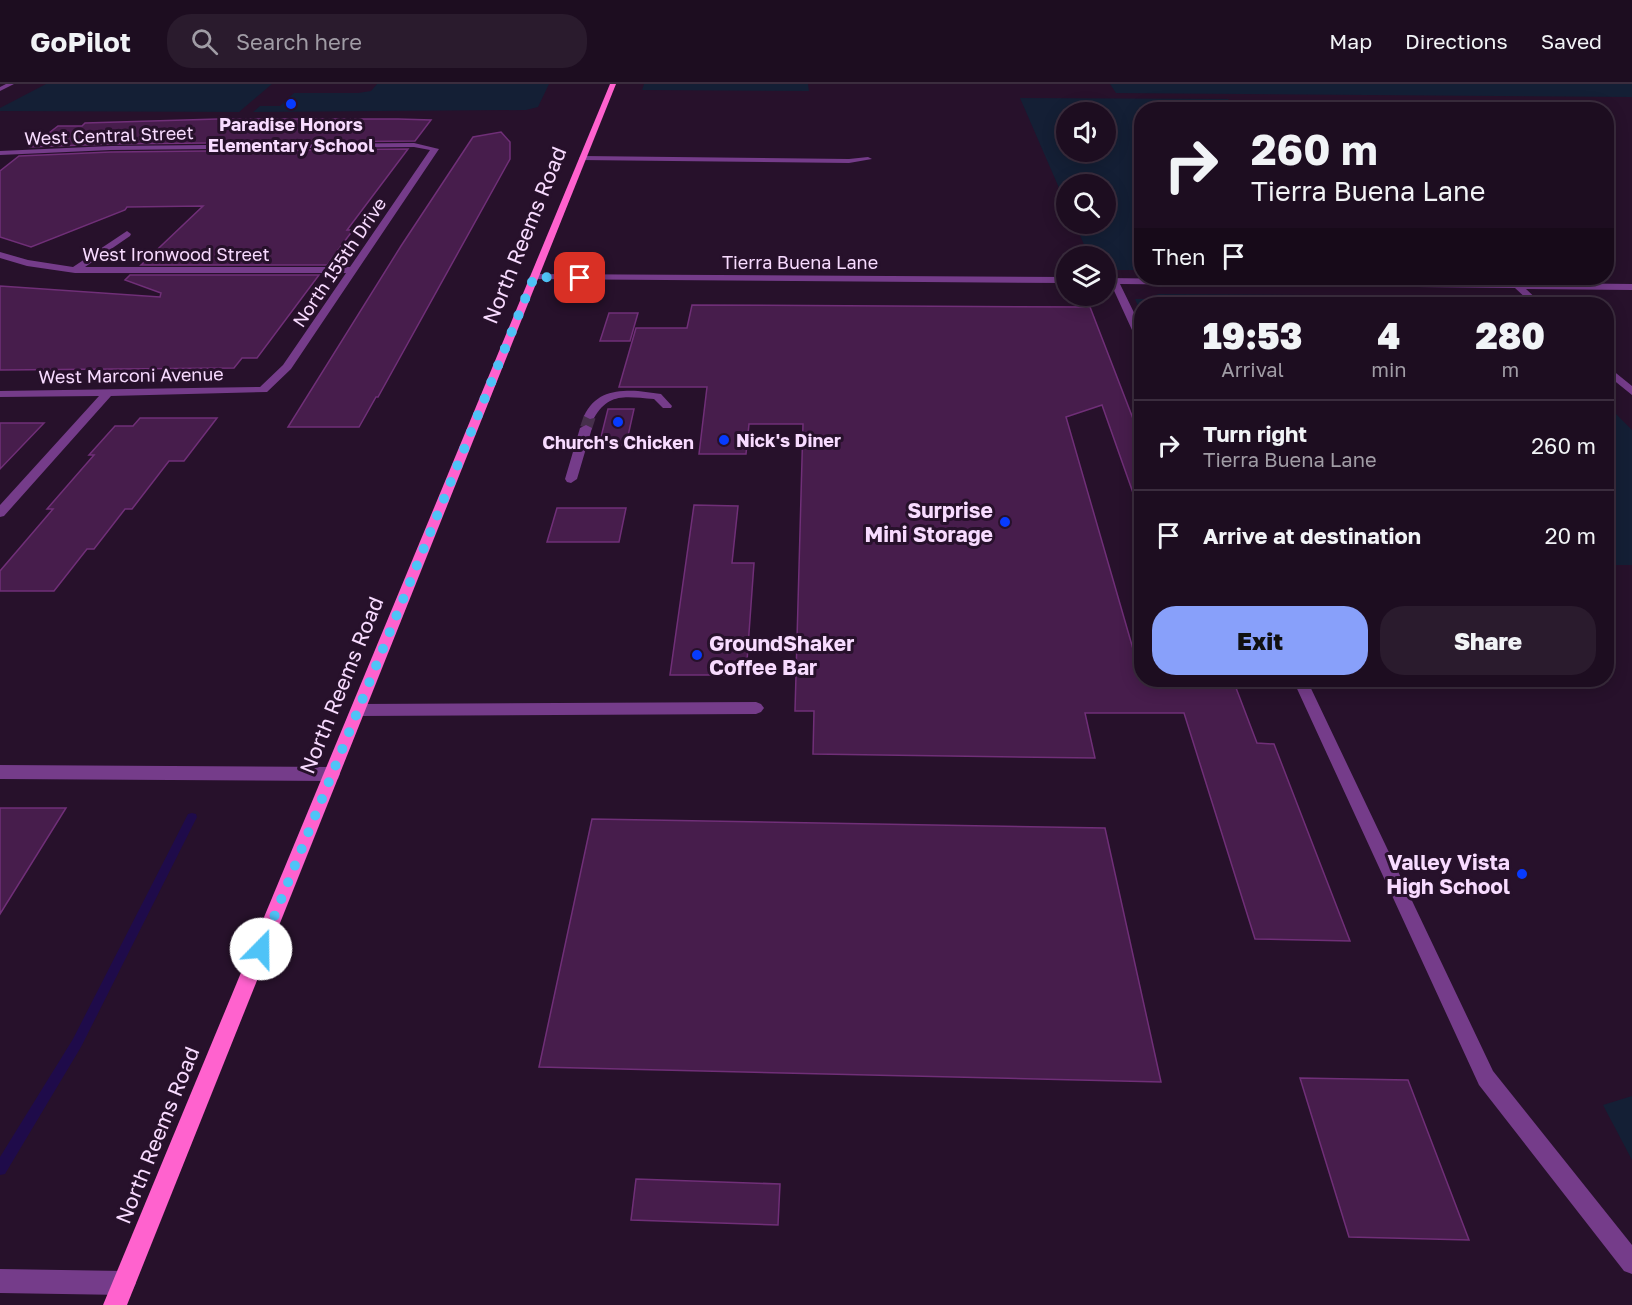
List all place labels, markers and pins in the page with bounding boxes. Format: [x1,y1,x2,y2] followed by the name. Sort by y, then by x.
[284,97,298,111] marker: Paradise Honors Elementary School
[208,113,374,156] place label: Paradise Honors Elementary School
[554,252,605,303] pin
[611,415,625,429] marker: Church's Chicken
[736,429,841,451] place label: Nick's Diner
[542,431,694,453] place label: Church's Chicken
[717,433,731,447] marker: Nick's Diner
[865,497,993,547] place label: Surprise Mini Storage
[998,515,1012,529] marker: Surprise Mini Storage
[709,630,854,680] place label: GroundShaker Coffee Bar
[690,648,704,662] marker: GroundShaker Coffee Bar
[1386,849,1510,899] place label: Valley Vista High School
[1515,867,1529,881] marker: Valley Vista High School

